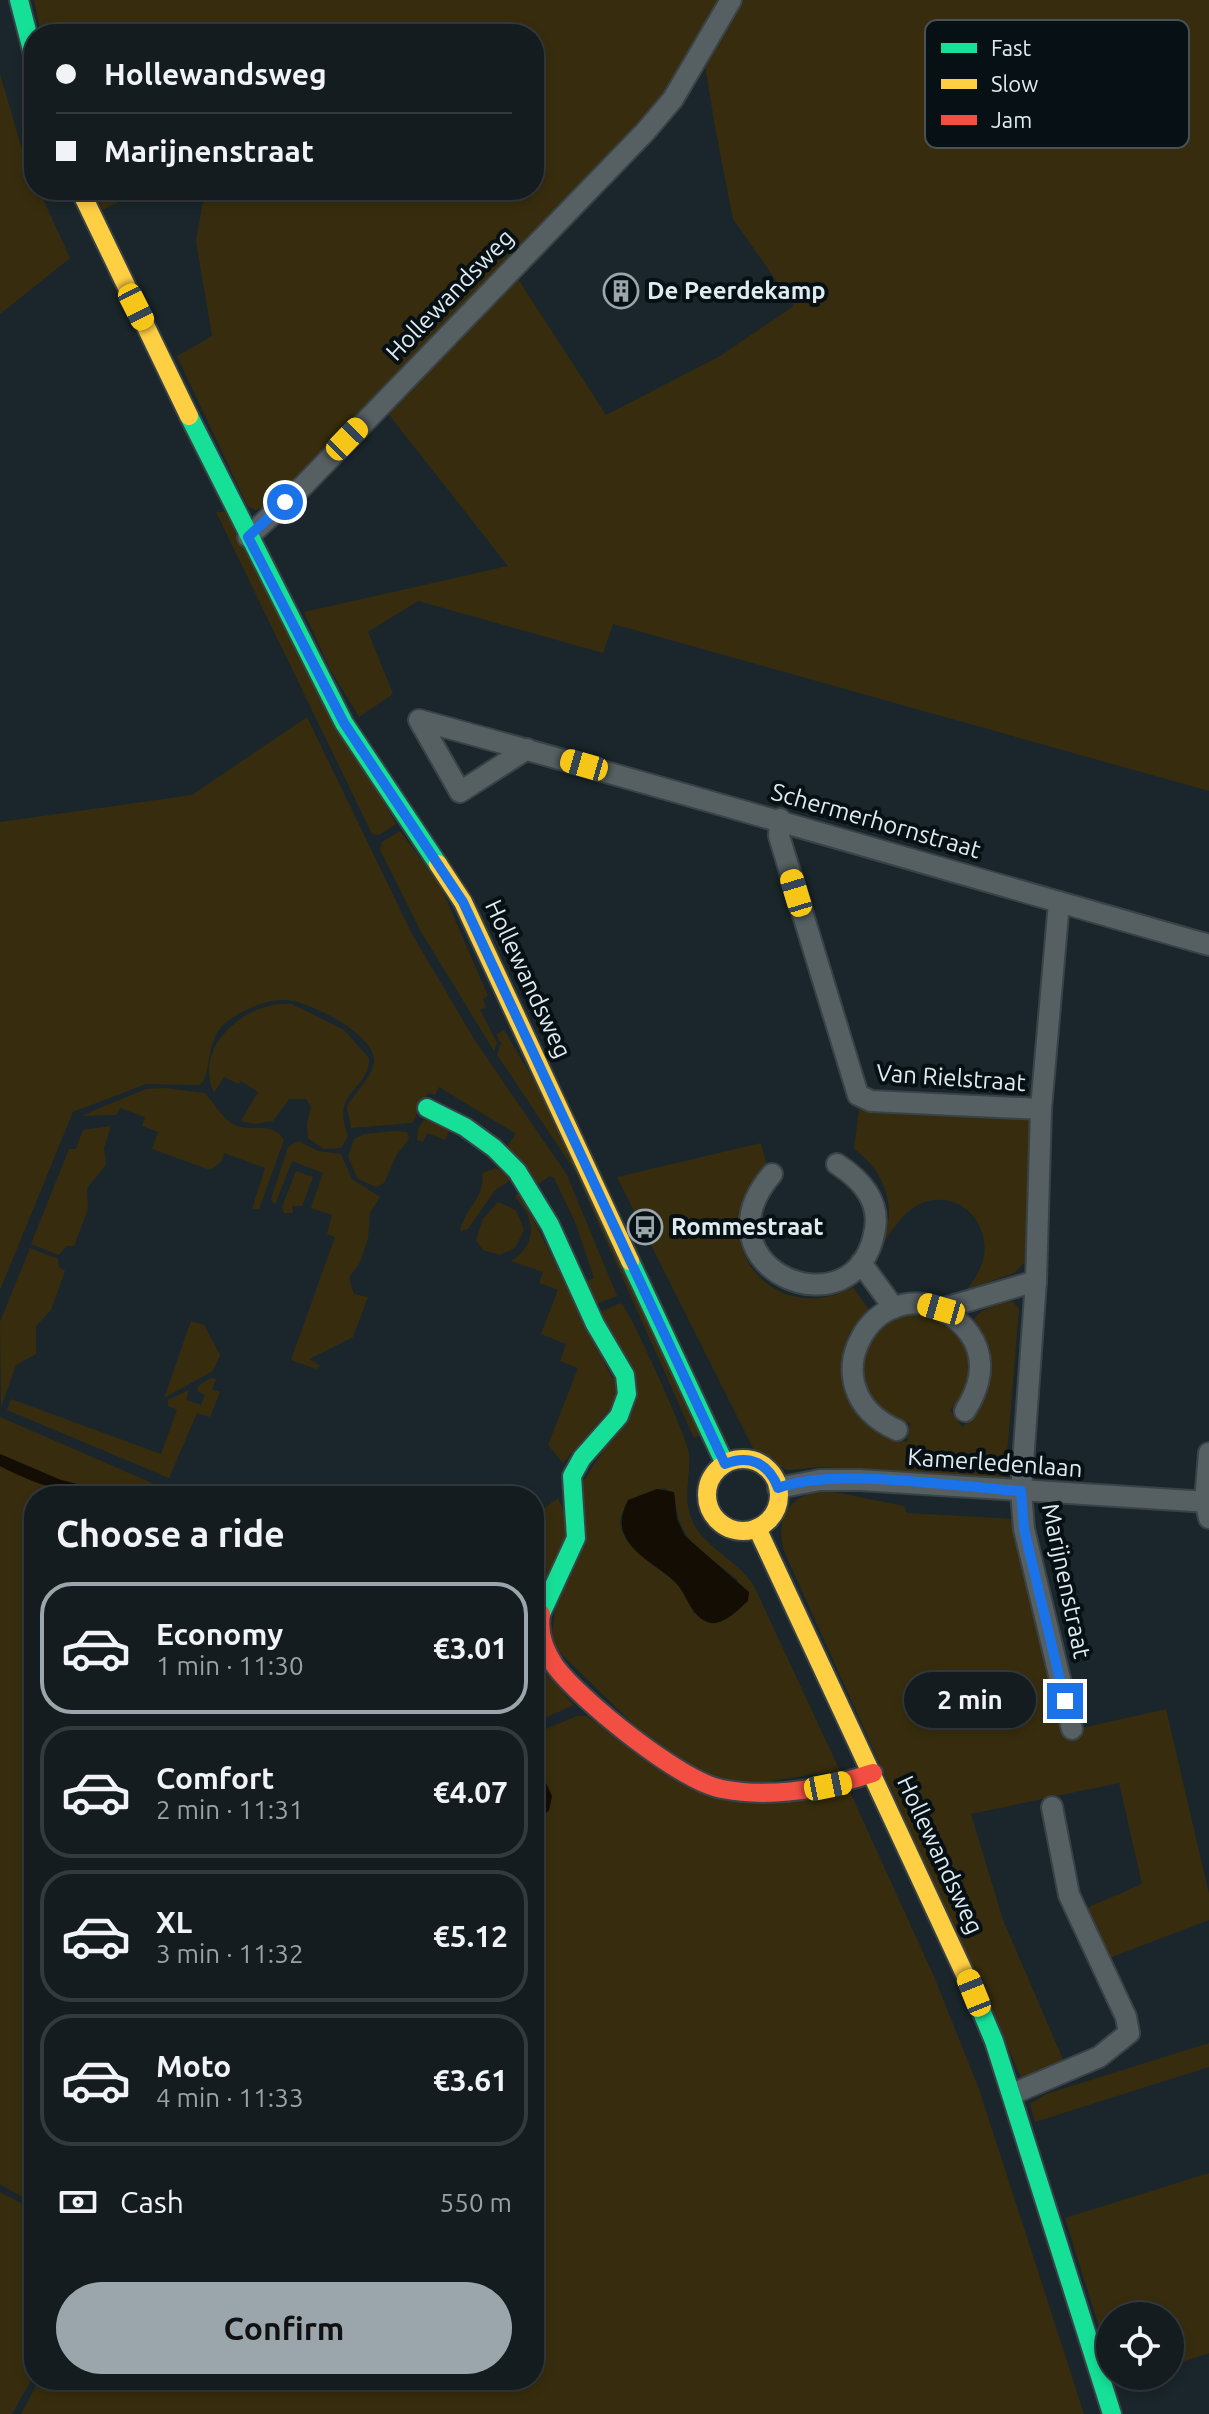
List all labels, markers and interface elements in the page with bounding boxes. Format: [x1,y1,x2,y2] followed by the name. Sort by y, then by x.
[925,20,1189,148] legend
[991,35,1032,60] text: Fast
[104,57,327,91] text: Hollewandsweg
[991,71,1038,96] text: Slow
[991,107,1032,132] text: Jam
[104,134,314,168] text: Marijnenstraat
[380,224,519,366] street label: Hollewandsweg
[602,272,640,310] building icon: De Peerdekamp
[647,277,826,304] place label: De Peerdekamp
[114,280,158,334] car
[322,413,372,465] car
[267,484,303,520] route start
[558,747,610,783] car
[768,778,984,863] street label: Schermerhornstraat
[778,867,814,919] car
[480,895,577,1062] street label: Hollewandsweg
[875,1059,1027,1096] street label: Van Rielstraat
[626,1208,664,1246] bus stop icon: Rommestraat
[671,1213,824,1240] place label: Rommestraat
[915,1291,967,1327] car
[907,1443,1083,1482] street label: Kamerledenlaan
[1037,1501,1096,1661] street label: Marijnenstraat
[56,1513,285,1554] text: Choose a ride
[60,1612,132,1684] icon: car
[156,1617,283,1651] text: Economy
[433,1631,508,1665] text: €3.01
[156,1651,304,1680] text: 1 min · 11:30
[905,1673,1037,1729] callout: 2 min
[1047,1683,1083,1719] route end
[937,1685,1003,1714] text: 2 min
[60,1756,132,1828] icon: car
[156,1761,274,1795] text: Comfort
[802,1770,854,1802] car
[892,1771,989,1938] street label: Hollewandsweg
[433,1775,508,1809] text: €4.07
[156,1795,304,1824] text: 2 min · 11:31
[60,1900,132,1972] icon: car
[156,1905,192,1939] text: XL
[433,1919,508,1953] text: €5.12
[156,1939,304,1968] text: 3 min · 11:32
[954,1966,994,2020] car
[60,2044,132,2116] icon: car
[156,2049,231,2083] text: Moto
[433,2063,508,2097] text: €3.61
[156,2083,304,2112] text: 4 min · 11:33
[56,2180,100,2224] icon: cash
[120,2185,184,2219] text: Cash
[440,2188,512,2217] text: 550 m
[56,2282,512,2374] button: Confirm
[1096,2302,1184,2390] map controls
[1096,2302,1184,2390] button: locate

